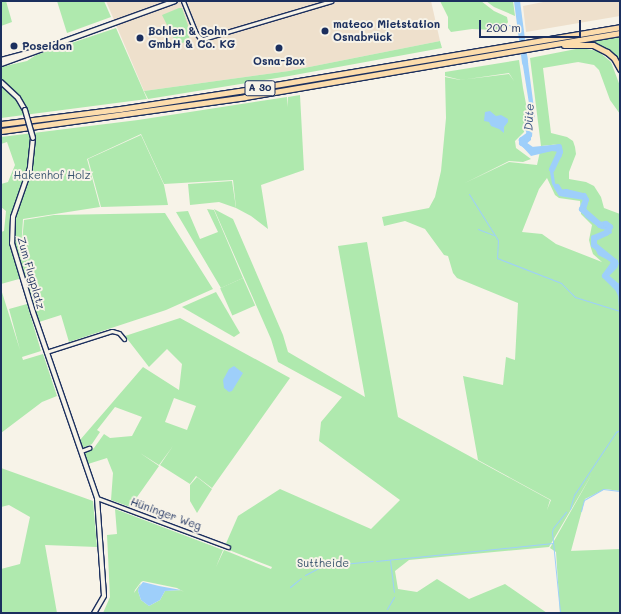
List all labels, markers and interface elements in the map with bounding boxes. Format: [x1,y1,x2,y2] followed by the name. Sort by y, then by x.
[481,12,583,38] scale bar
[333,18,440,44] place label: mateco Mietstation Osnabrück
[486,19,521,35] text: 200 m
[148,25,235,51] place label: Bohlen & Sohn GmbH & Co. KG
[320,26,330,36] marker: mateco Mietstation Osnabrück
[135,33,145,43] marker: Bohlen & Sohn GmbH & Co. KG
[22,39,72,53] place label: Poseidon
[9,41,19,51] marker: Poseidon
[274,43,284,53] marker: Osna-Box
[253,54,305,68] place label: Osna-Box
[244,80,276,96] road number: A 30
[521,103,537,131] water label: Düte
[13,168,91,182] park label: Hakenhof Holz
[14,235,48,311] street label: Zum Flugplatz
[129,495,203,533] street label: Hüninger Weg
[297,556,349,570] park label: Suttheide

